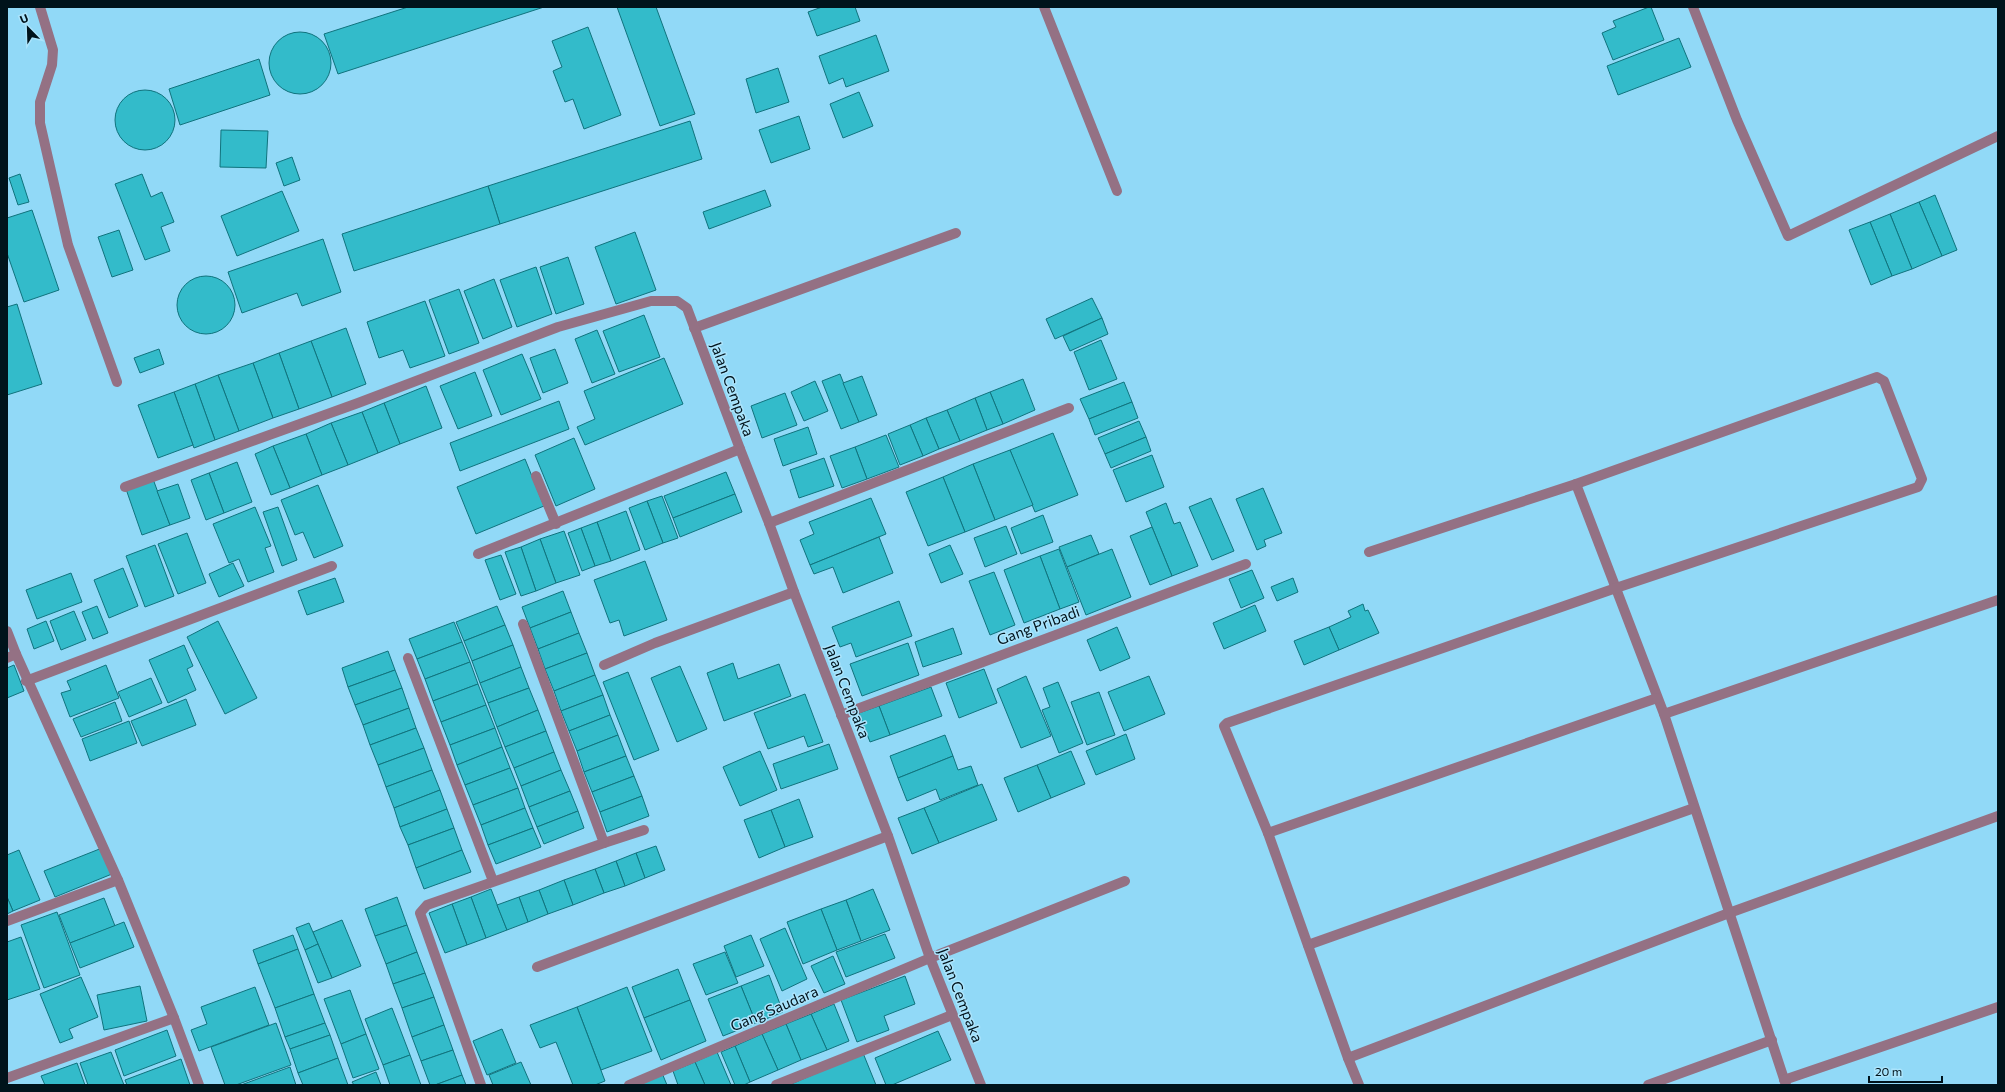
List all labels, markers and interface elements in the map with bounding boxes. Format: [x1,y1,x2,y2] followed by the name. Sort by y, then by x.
[8,8,48,48] north arrow
[18,11,30,26] text: U
[708,339,758,439] street label: Jalan Cempaka
[994,602,1082,648] street label: Gang Pribadi
[822,641,874,741] street label: Jalan Cempaka
[935,945,987,1045] street label: Jalan Cempaka
[727,981,821,1035] street label: Gang Saudara
[1869,1058,1942,1084] scale bar
[1875,1064,1902,1078] text: 20 m

